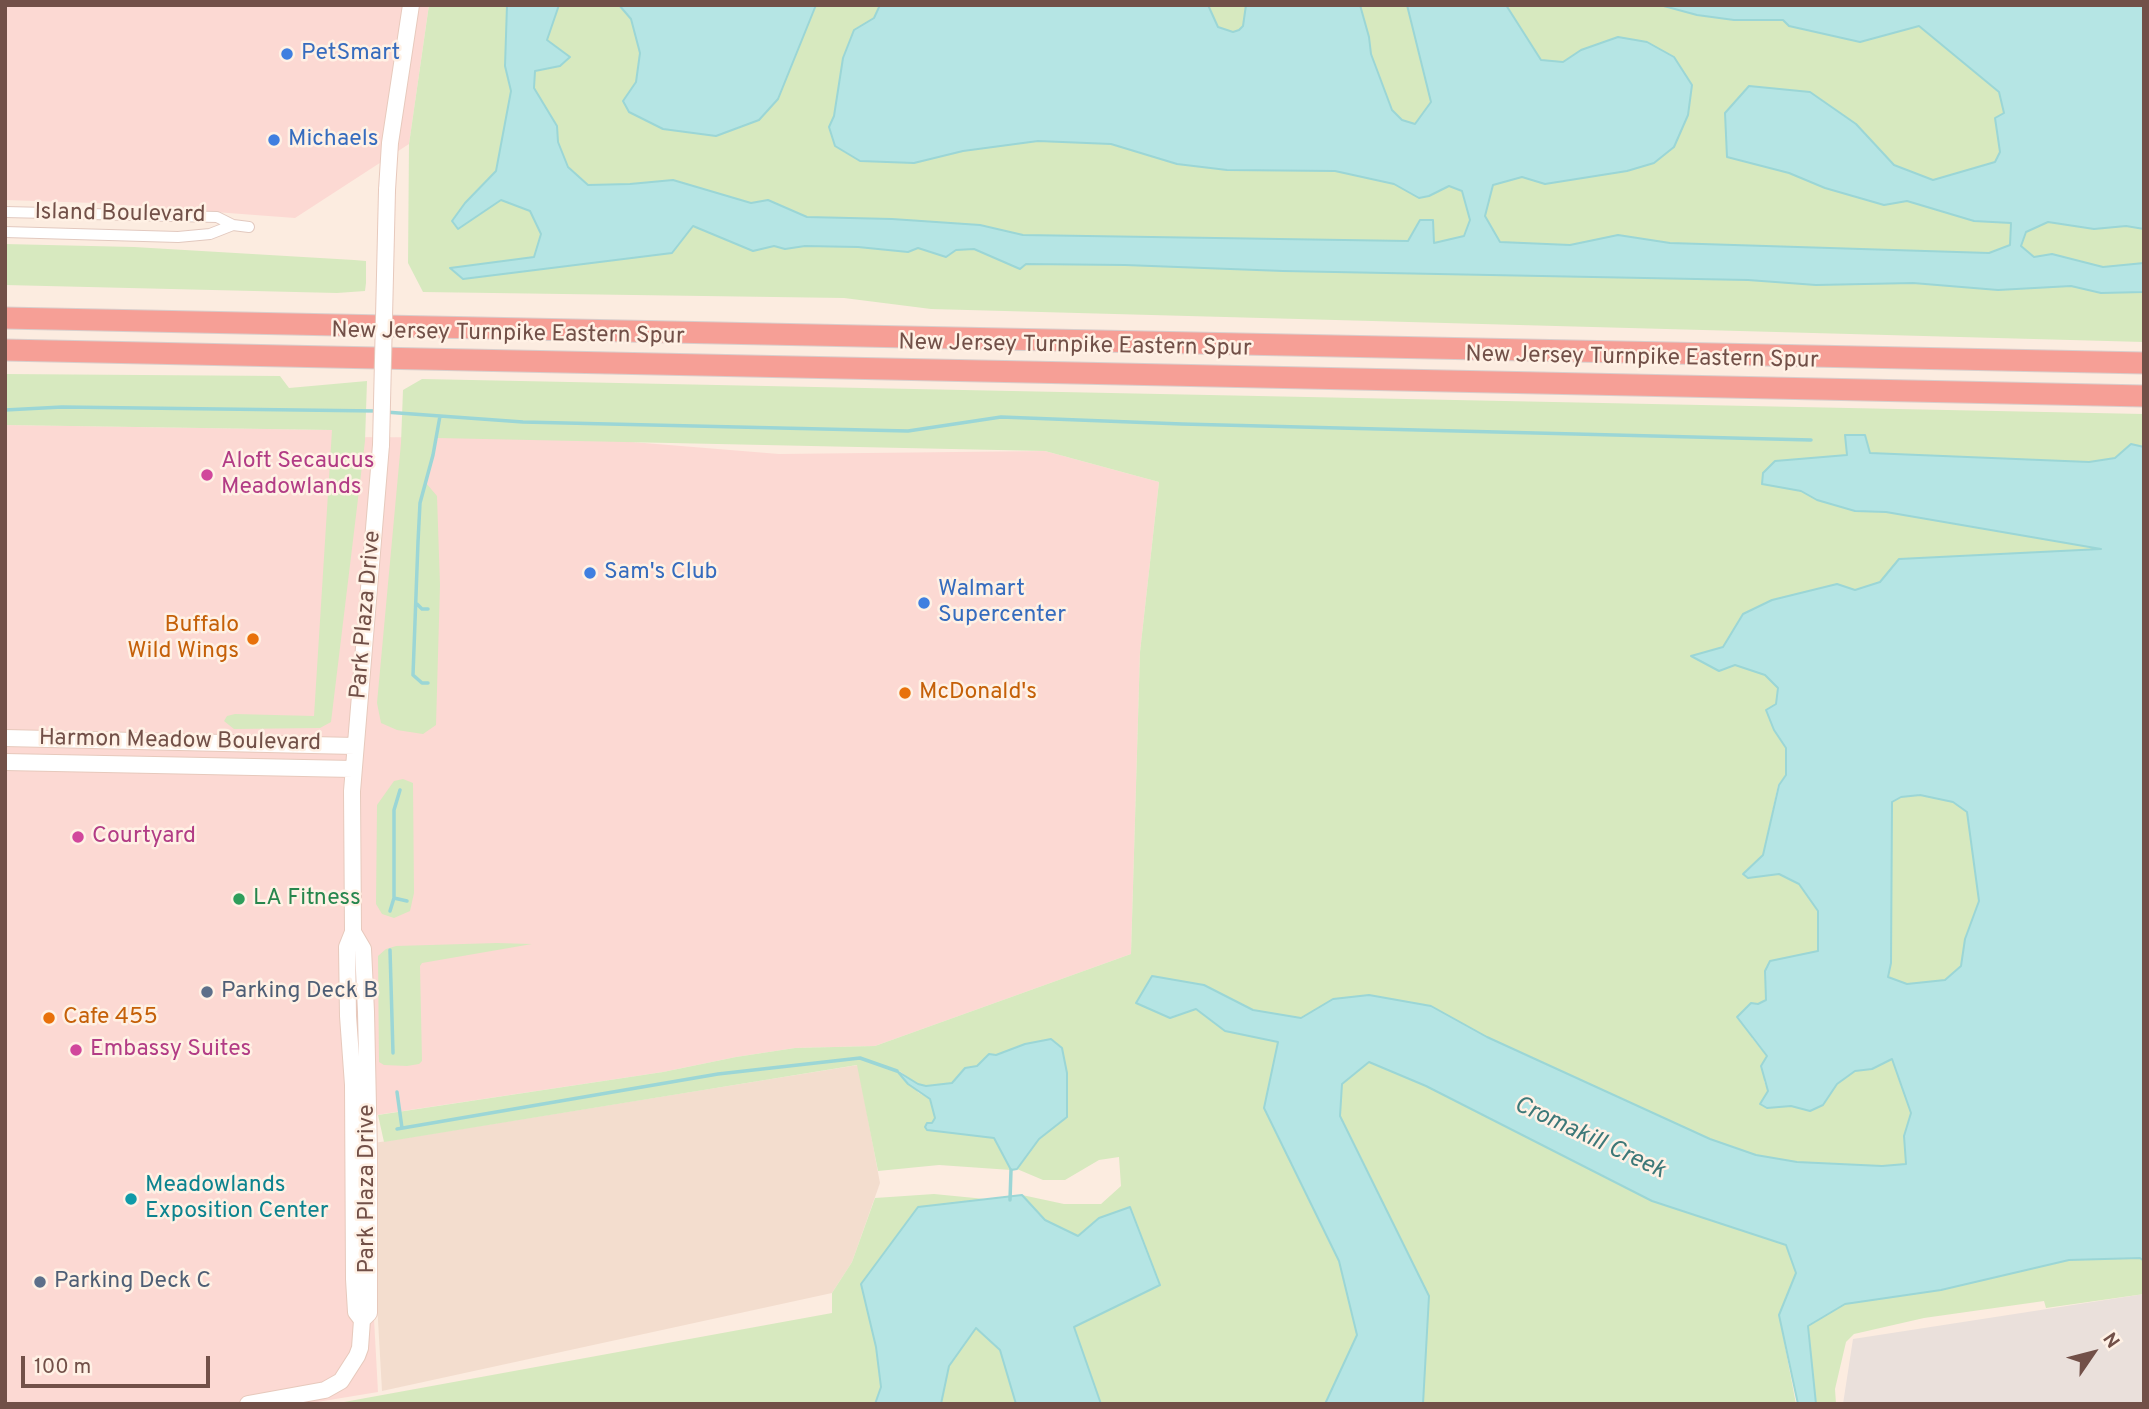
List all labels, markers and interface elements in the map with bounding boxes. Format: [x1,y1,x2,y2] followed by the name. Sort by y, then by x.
[301,40,400,68] place label: PetSmart
[279,46,295,62] marker: PetSmart
[288,126,379,154] place label: Michaels
[266,132,282,148] marker: Michaels
[34,200,206,230] street label: Island Boulevard
[331,318,685,352] street label: New Jersey Turnpike Eastern Spur
[898,330,1252,364] street label: New Jersey Turnpike Eastern Spur
[1465,342,1819,376] street label: New Jersey Turnpike Eastern Spur
[221,448,375,502] place label: Aloft Secaucus Meadowlands
[199,467,215,483] marker: Aloft Secaucus Meadowlands
[346,530,388,700] street label: Park Plaza Drive
[604,559,718,587] place label: Sam's Club
[582,565,598,581] marker: Sam's Club
[938,576,1066,630] place label: Walmart Supercenter
[916,595,932,611] marker: Walmart Supercenter
[127,612,239,666] place label: Buffalo Wild Wings
[245,631,261,647] marker: Buffalo Wild Wings
[919,679,1037,707] place label: McDonald's
[897,685,913,701] marker: McDonald's
[39,726,321,758] street label: Harmon Meadow Boulevard
[92,823,196,851] place label: Courtyard
[70,829,86,845] marker: Courtyard
[253,885,361,913] place label: LA Fitness
[231,891,247,907] marker: LA Fitness
[221,978,378,1006] place label: Parking Deck B
[199,984,215,1000] marker: Parking Deck B
[63,1004,158,1032] place label: Cafe 455
[41,1010,57,1026] marker: Cafe 455
[90,1036,251,1064] place label: Embassy Suites
[68,1042,84,1058] marker: Embassy Suites
[1509,1091,1669,1187] water label: Cromakill Creek
[354,1104,382,1274] street label: Park Plaza Drive
[145,1172,329,1226] place label: Meadowlands Exposition Center
[123,1191,139,1207] marker: Meadowlands Exposition Center
[54,1268,211,1296] place label: Parking Deck C
[32,1274,48,1290] marker: Parking Deck C
[2058,1318,2128,1388] north arrow
[2096,1328,2124,1353] text: N
[24,1342,214,1386] scale bar
[34,1354,91,1381] text: 100 m

